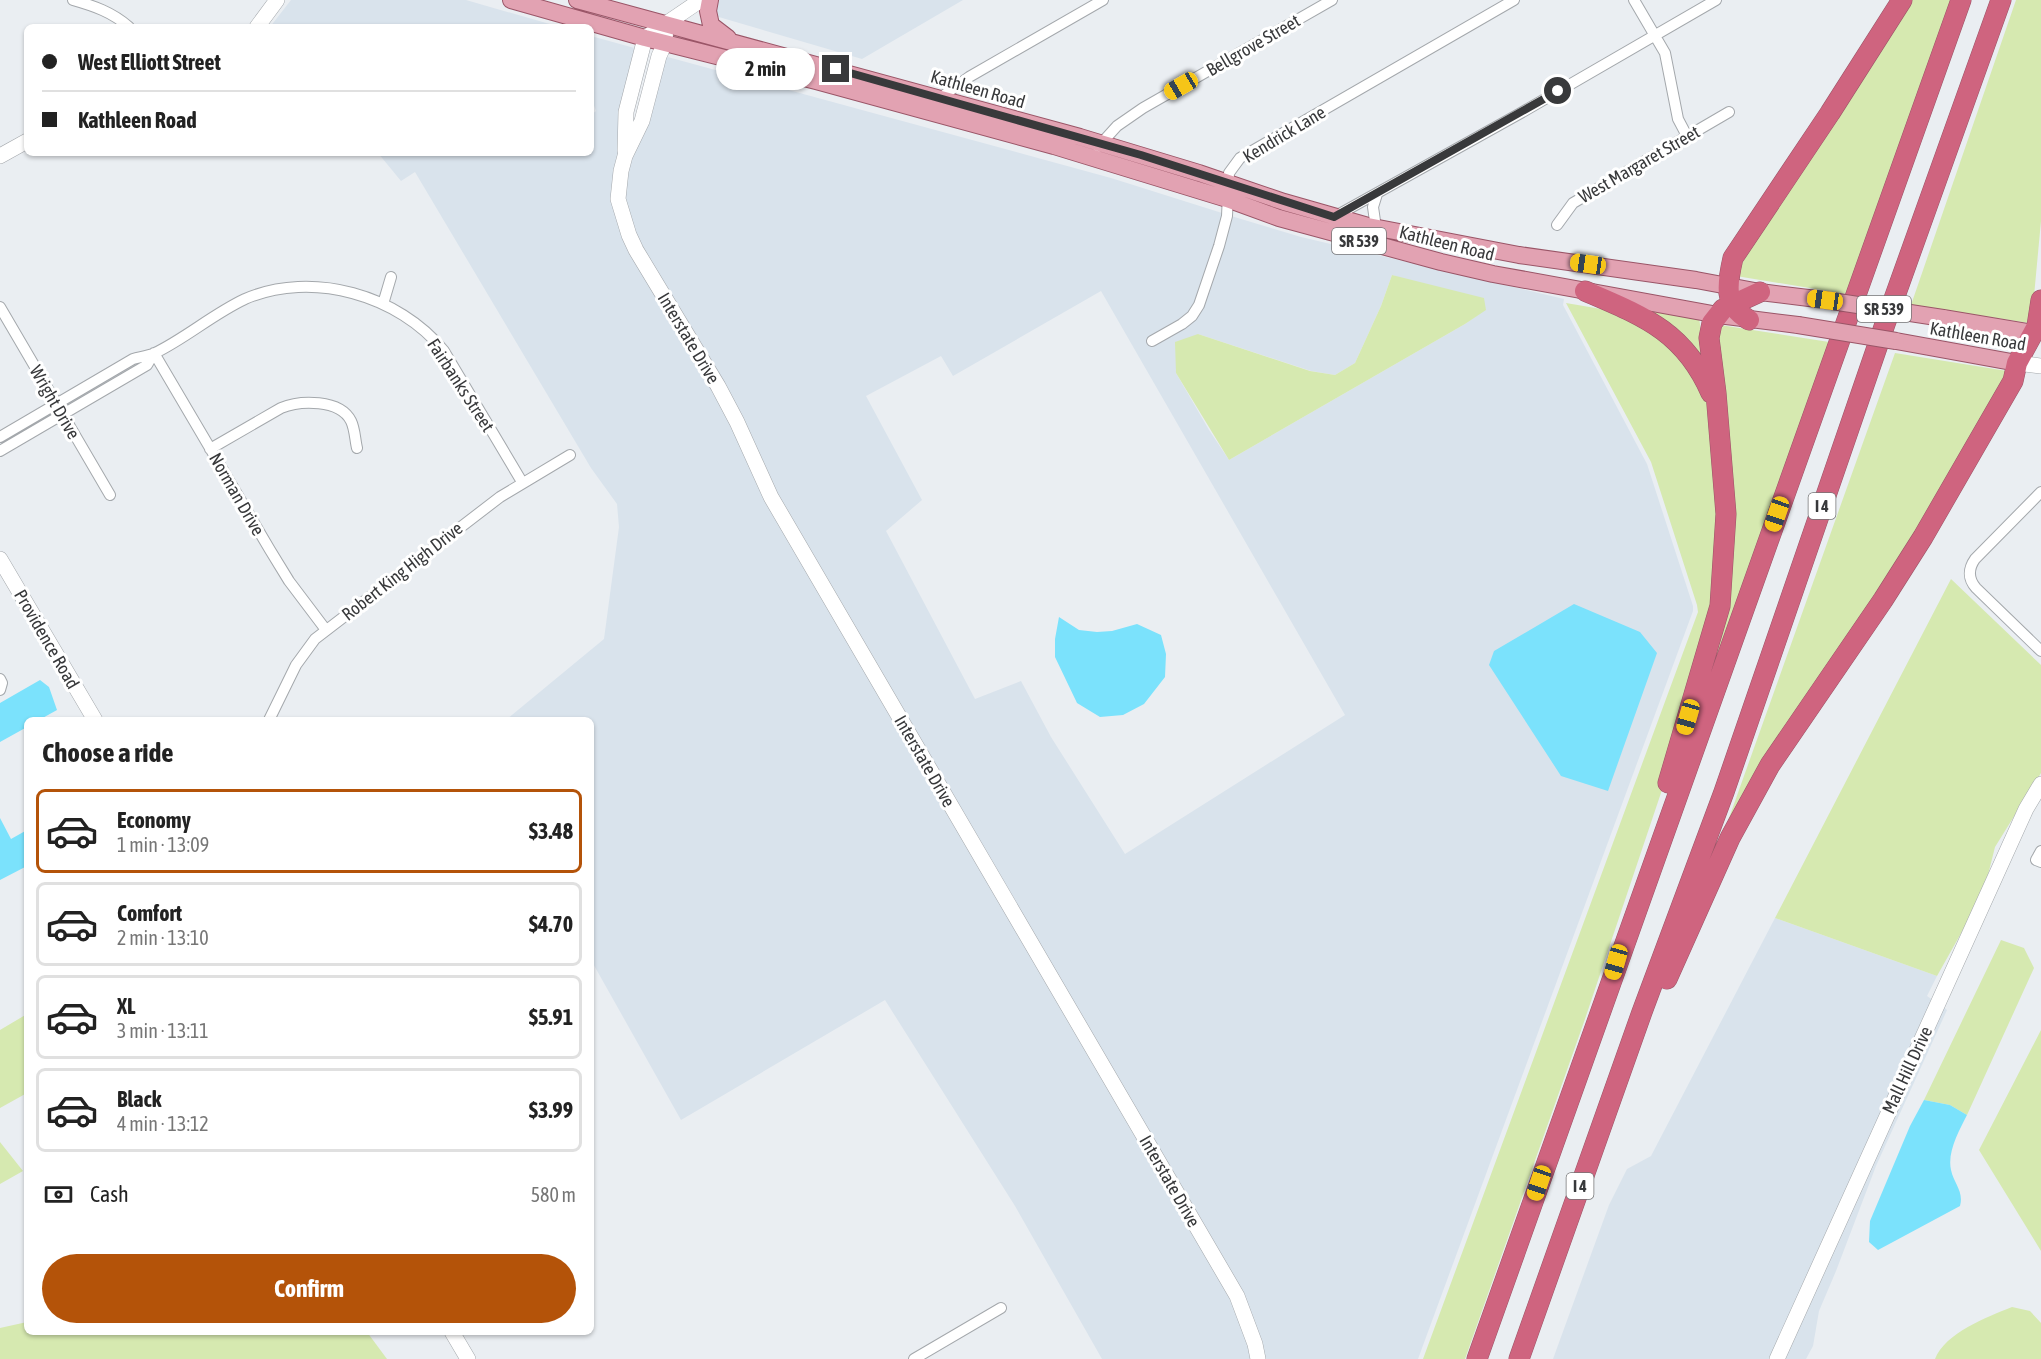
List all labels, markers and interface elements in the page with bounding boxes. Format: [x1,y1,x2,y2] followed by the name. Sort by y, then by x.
[1202,10,1304,80] street label: Bellgrove Street
[716,48,815,90] callout: 2 min
[78,49,221,75] text: West Elliott Street
[822,55,849,82] route end
[745,57,786,80] text: 2 min
[928,66,1028,112] street label: Kathleen Road
[1161,69,1201,103] car
[1544,77,1571,104] route start
[1239,101,1329,167] street label: Kendrick Lane
[78,107,197,133] text: Kathleen Road
[1575,121,1703,207] street label: West Margaret Street
[1397,221,1497,265] street label: Kathleen Road
[1332,228,1386,254] road number: SR 539
[1569,253,1607,275] car
[654,289,724,387] street label: Interstate Drive
[1806,289,1844,311] car
[1857,296,1911,322] road number: SR 539
[1928,317,2028,355] street label: Kathleen Road
[423,335,499,435] street label: Fairbanks Street
[26,361,84,443] street label: Wright Drive
[205,449,269,539] street label: Norman Drive
[1808,493,1836,519] road number: I 4
[1763,494,1791,534] car
[337,517,467,625] street label: Robert King High Drive
[10,586,84,692] street label: Providence Road
[1674,697,1702,737] car
[890,711,960,811] street label: Interstate Drive
[42,737,174,768] text: Choose a ride
[45,804,99,858] icon: car
[117,807,191,833] text: Economy
[529,818,573,844] text: $3.48
[117,833,209,856] text: 1 min · 13:09
[45,897,99,951] icon: car
[117,900,182,926] text: Comfort
[529,911,573,937] text: $4.70
[117,926,209,949] text: 2 min · 13:10
[1602,942,1630,982] car
[45,990,99,1044] icon: car
[117,993,135,1019] text: XL
[529,1004,573,1030] text: $5.91
[117,1019,209,1042] text: 3 min · 13:11
[1878,1023,1936,1117] street label: Mall Hill Drive
[45,1083,99,1137] icon: car
[117,1086,161,1112] text: Black
[529,1097,573,1123] text: $3.99
[117,1112,209,1135] text: 4 min · 13:12
[1135,1131,1205,1231] street label: Interstate Drive
[1525,1163,1553,1203] car
[1566,1173,1594,1199] road number: I 4
[42,1178,75,1211] icon: cash
[90,1181,129,1207] text: Cash
[531,1183,576,1206] text: 580 m
[42,1254,576,1323] button: Confirm

